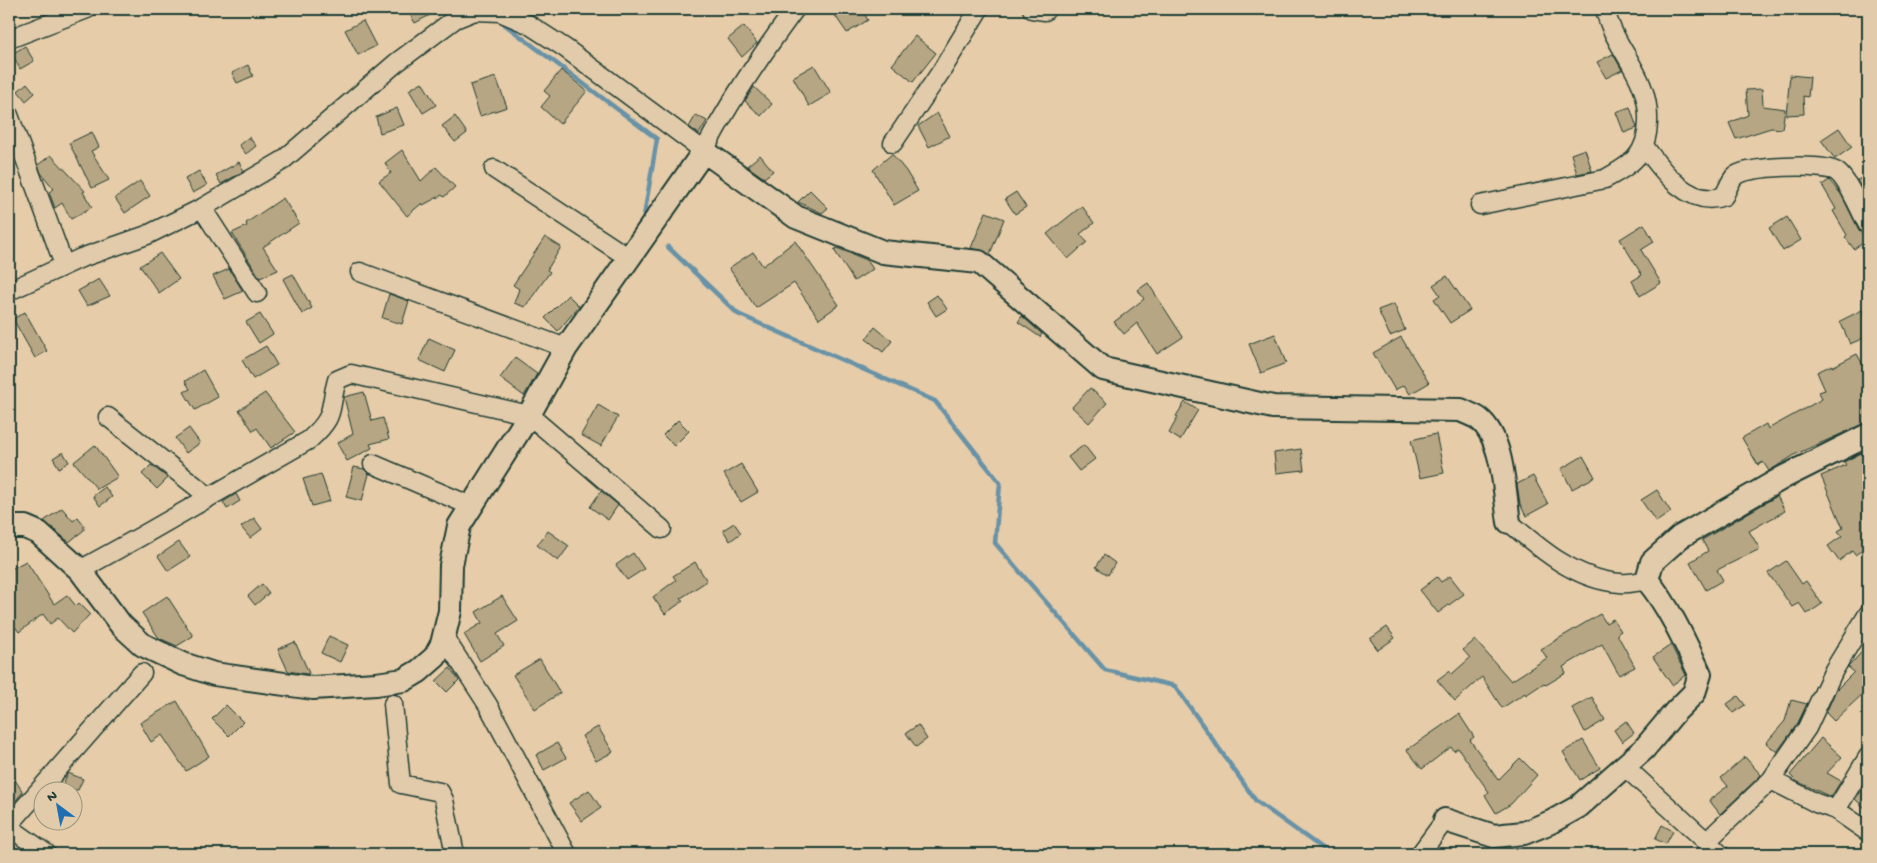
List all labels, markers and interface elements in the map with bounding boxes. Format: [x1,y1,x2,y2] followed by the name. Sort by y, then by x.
[32,780,82,830] north arrow
[44,787,61,807] text: N

